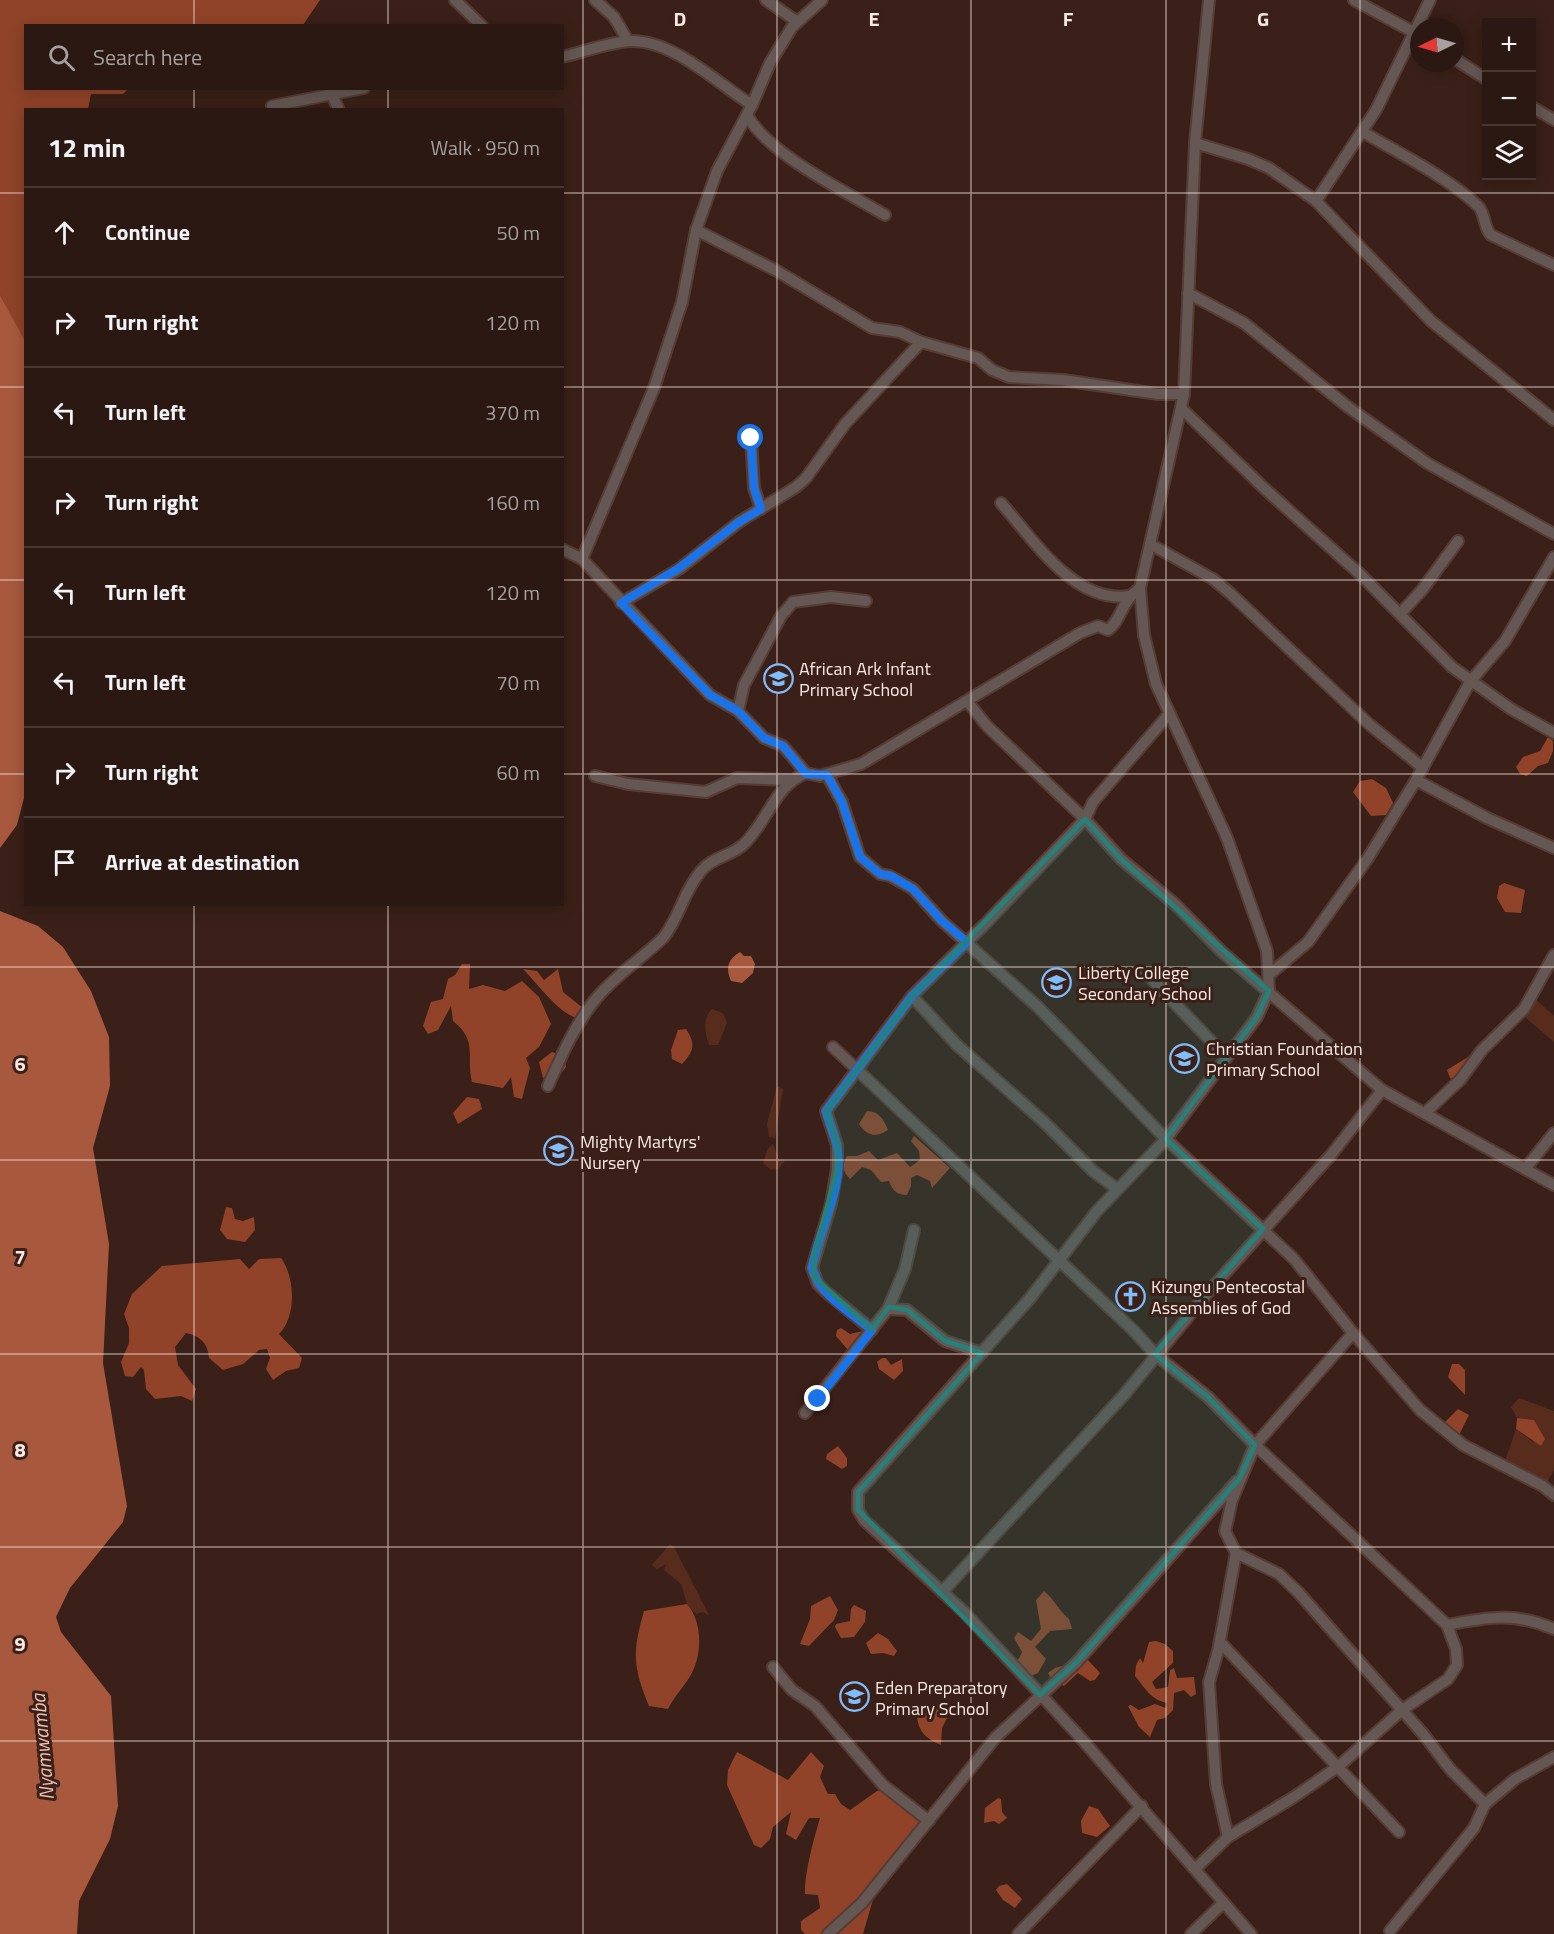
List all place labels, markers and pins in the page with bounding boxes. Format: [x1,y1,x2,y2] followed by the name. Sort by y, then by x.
[799,655,931,703] place label: African Ark Infant Primary School
[762,662,794,694] school or university icon: African Ark Infant Primary School
[1078,959,1212,1007] place label: Liberty College Secondary School
[1041,966,1073,998] school or university icon: Liberty College Secondary School
[1206,1035,1363,1083] place label: Christian Foundation Primary School
[1169,1042,1201,1074] school or university icon: Christian Foundation Primary School
[580,1128,701,1176] place label: Mighty Martyrs' Nursery
[543,1135,575,1167] school or university icon: Mighty Martyrs' Nursery
[1151,1273,1305,1321] place label: Kizungu Pentecostal Assemblies of God
[1114,1280,1146,1312] church icon: Kizungu Pentecostal Assemblies of God
[875,1674,1008,1722] place label: Eden Preparatory Primary School
[838,1681,870,1713] school or university icon: Eden Preparatory Primary School

